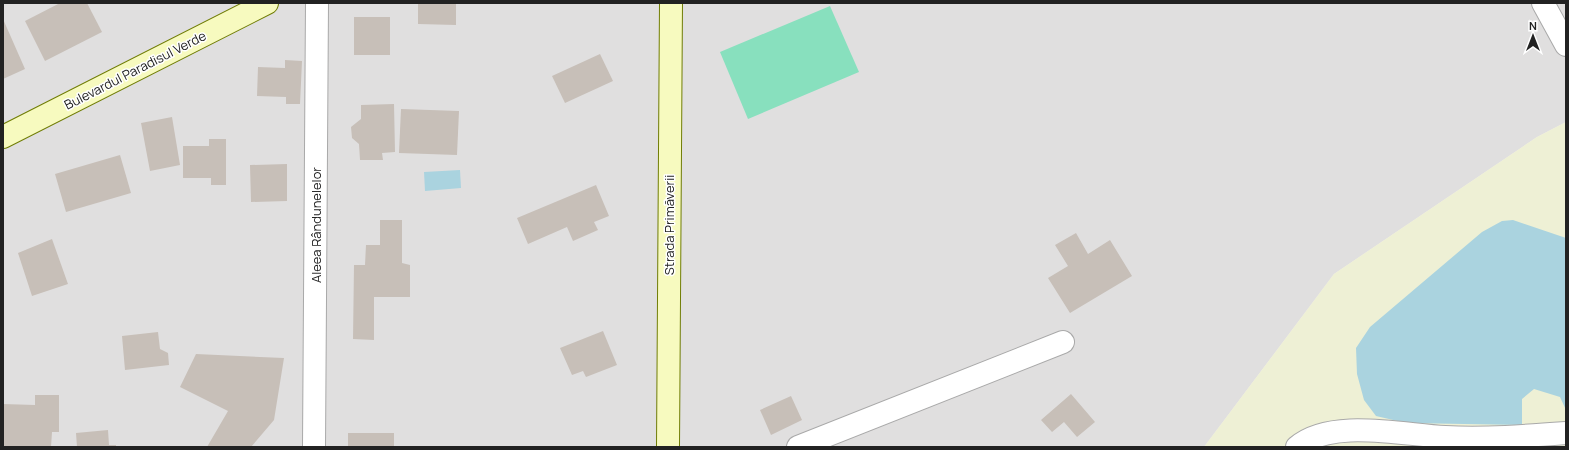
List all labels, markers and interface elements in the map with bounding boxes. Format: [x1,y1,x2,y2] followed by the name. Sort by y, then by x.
[1513,16,1553,56] north arrow
[1529,18,1537,33] text: N
[61,26,209,114] street label: Bulevardul Paradisul Verde
[307,167,325,283] street label: Aleea Rândunelelor
[660,175,678,275] street label: Strada Primăverii

